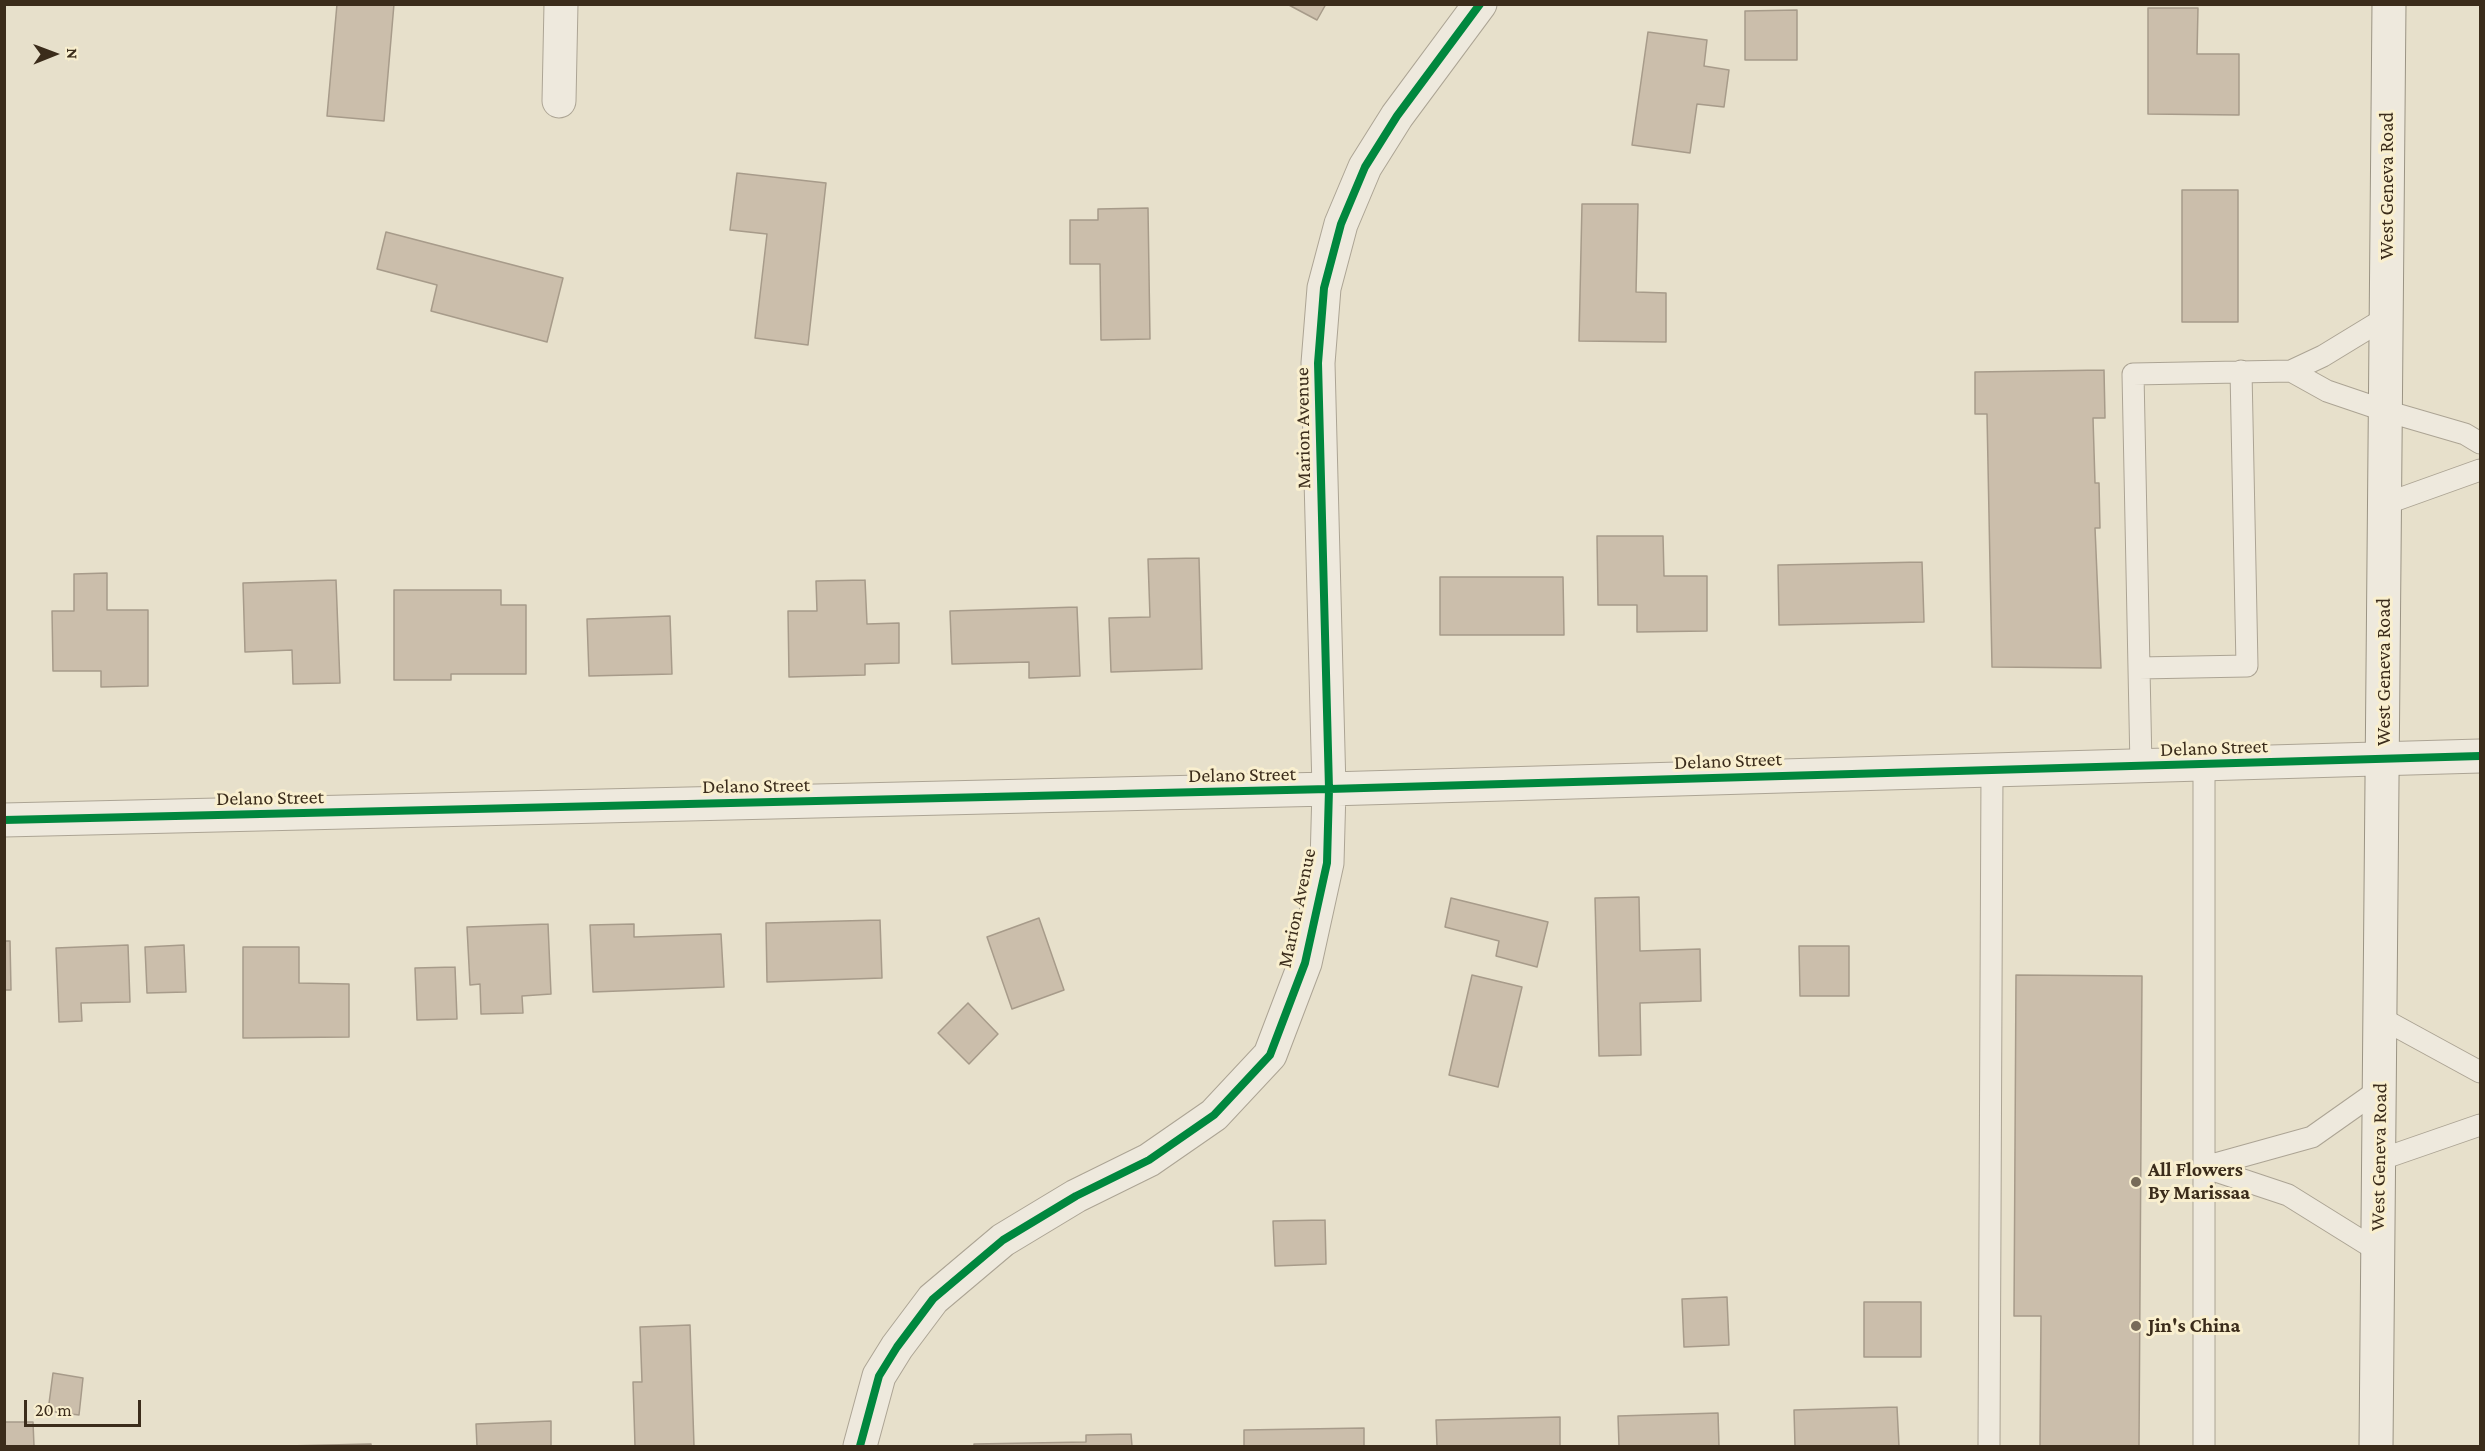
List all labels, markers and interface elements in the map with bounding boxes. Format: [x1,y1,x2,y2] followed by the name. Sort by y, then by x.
[24,24,84,84] north arrow
[64,48,81,59] text: N
[2375,112,2399,260] street label: West Geneva Road
[1290,367,1316,489] street label: Marion Avenue
[2372,598,2396,746] street label: West Geneva Road
[2160,734,2268,762] street label: Delano Street
[1674,747,1782,775] street label: Delano Street
[1188,762,1296,788] street label: Delano Street
[702,773,810,799] street label: Delano Street
[216,785,324,811] street label: Delano Street
[1273,846,1321,970] street label: Marion Avenue
[2366,1083,2392,1231] street label: West Geneva Road
[2148,1158,2250,1205] place label: All Flowers By Marissaa
[2129,1175,2143,1189] marker: All Flowers By Marissaa
[2148,1314,2240,1338] place label: Jin's China
[2129,1319,2143,1333] marker: Jin's China
[27,1388,144,1426] scale bar
[35,1400,72,1420] text: 20 m

